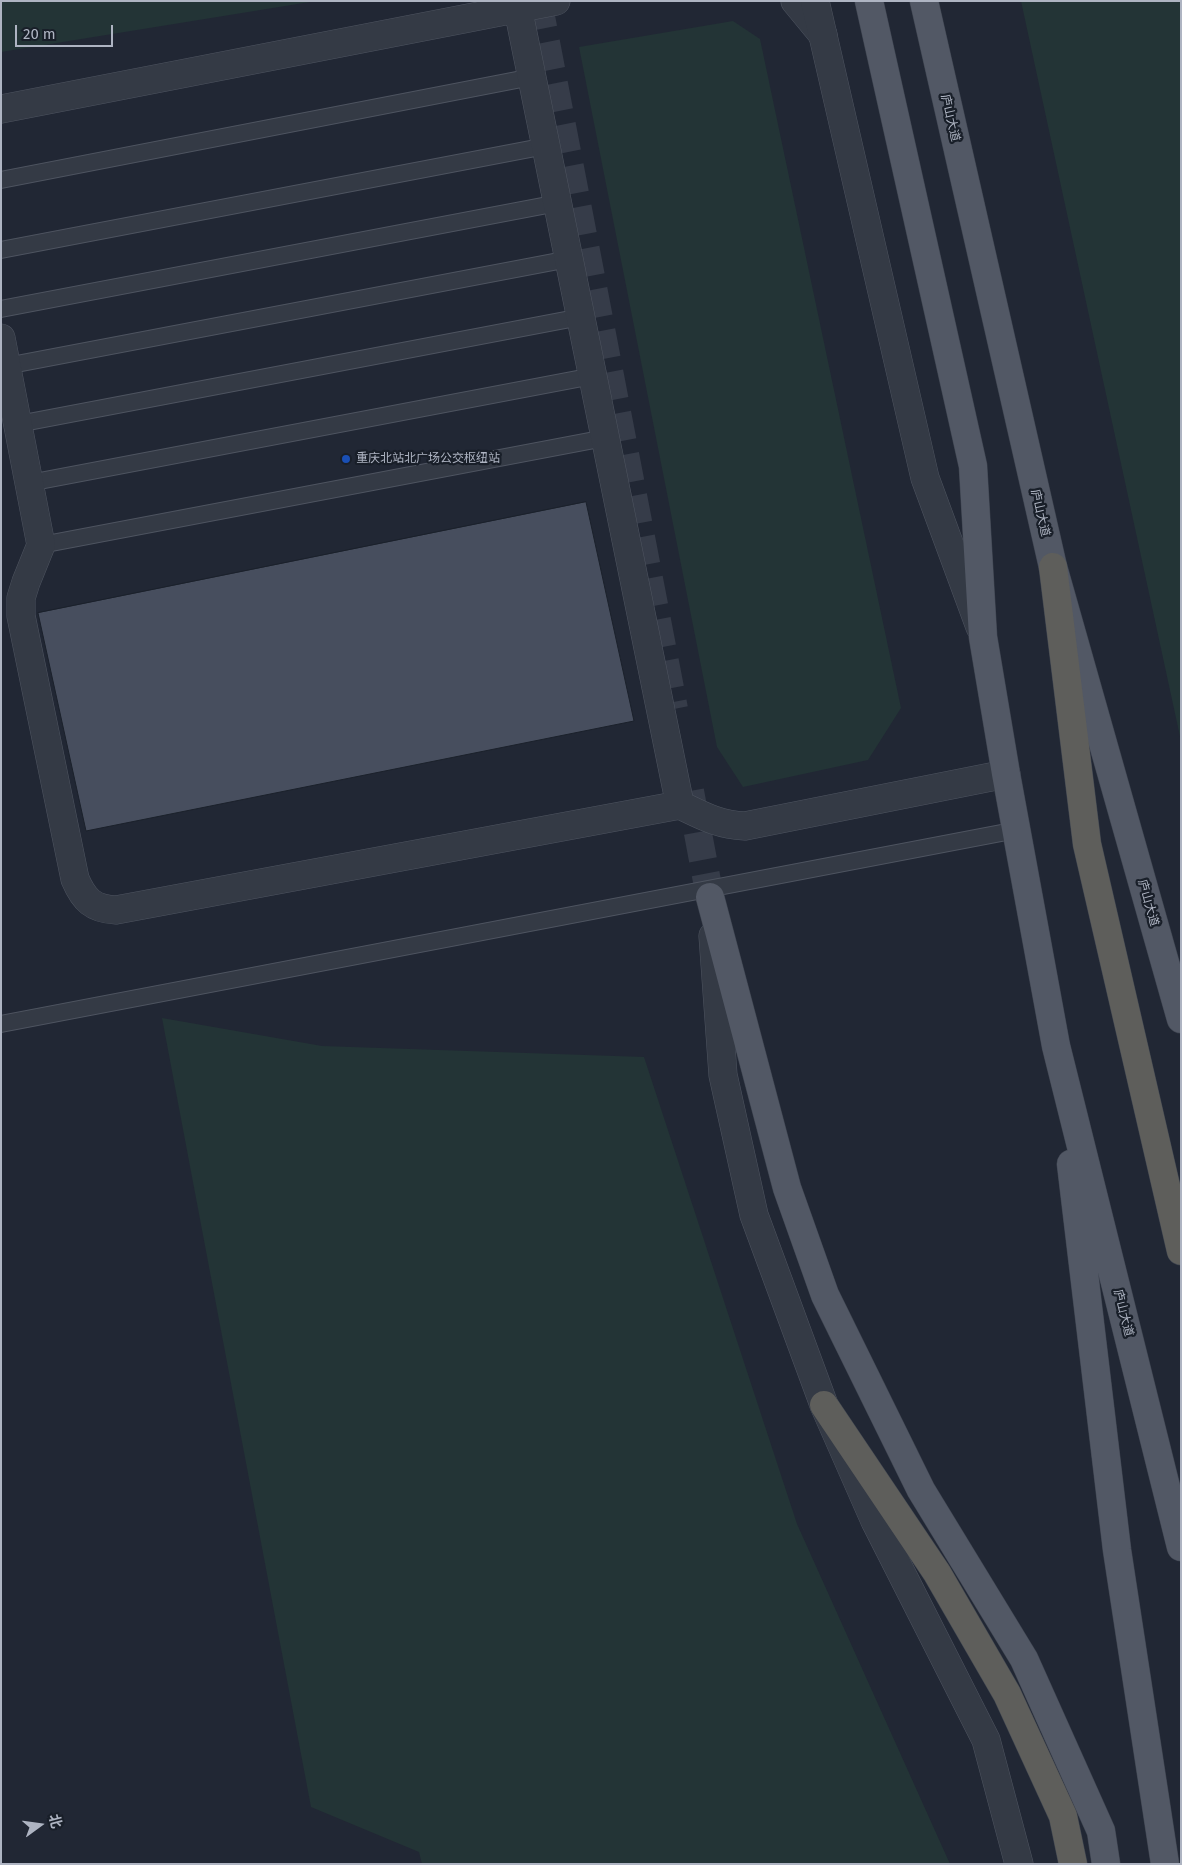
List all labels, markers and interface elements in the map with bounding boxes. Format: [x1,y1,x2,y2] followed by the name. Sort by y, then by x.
[18,15,115,47] scale bar
[23,25,56,43] text: 20 m
[938,93,962,143] street label: 庐山大道
[356,452,500,466] place label: 重庆北站北广场公交枢纽站
[340,453,352,465] marker: 重庆北站北广场公交枢纽站
[1028,488,1052,538] street label: 庐山大道
[1134,878,1162,928] street label: 庐山大道
[1110,1288,1136,1338] street label: 庐山大道
[15,1800,65,1850] north arrow
[45,1812,65,1830] text: 北

